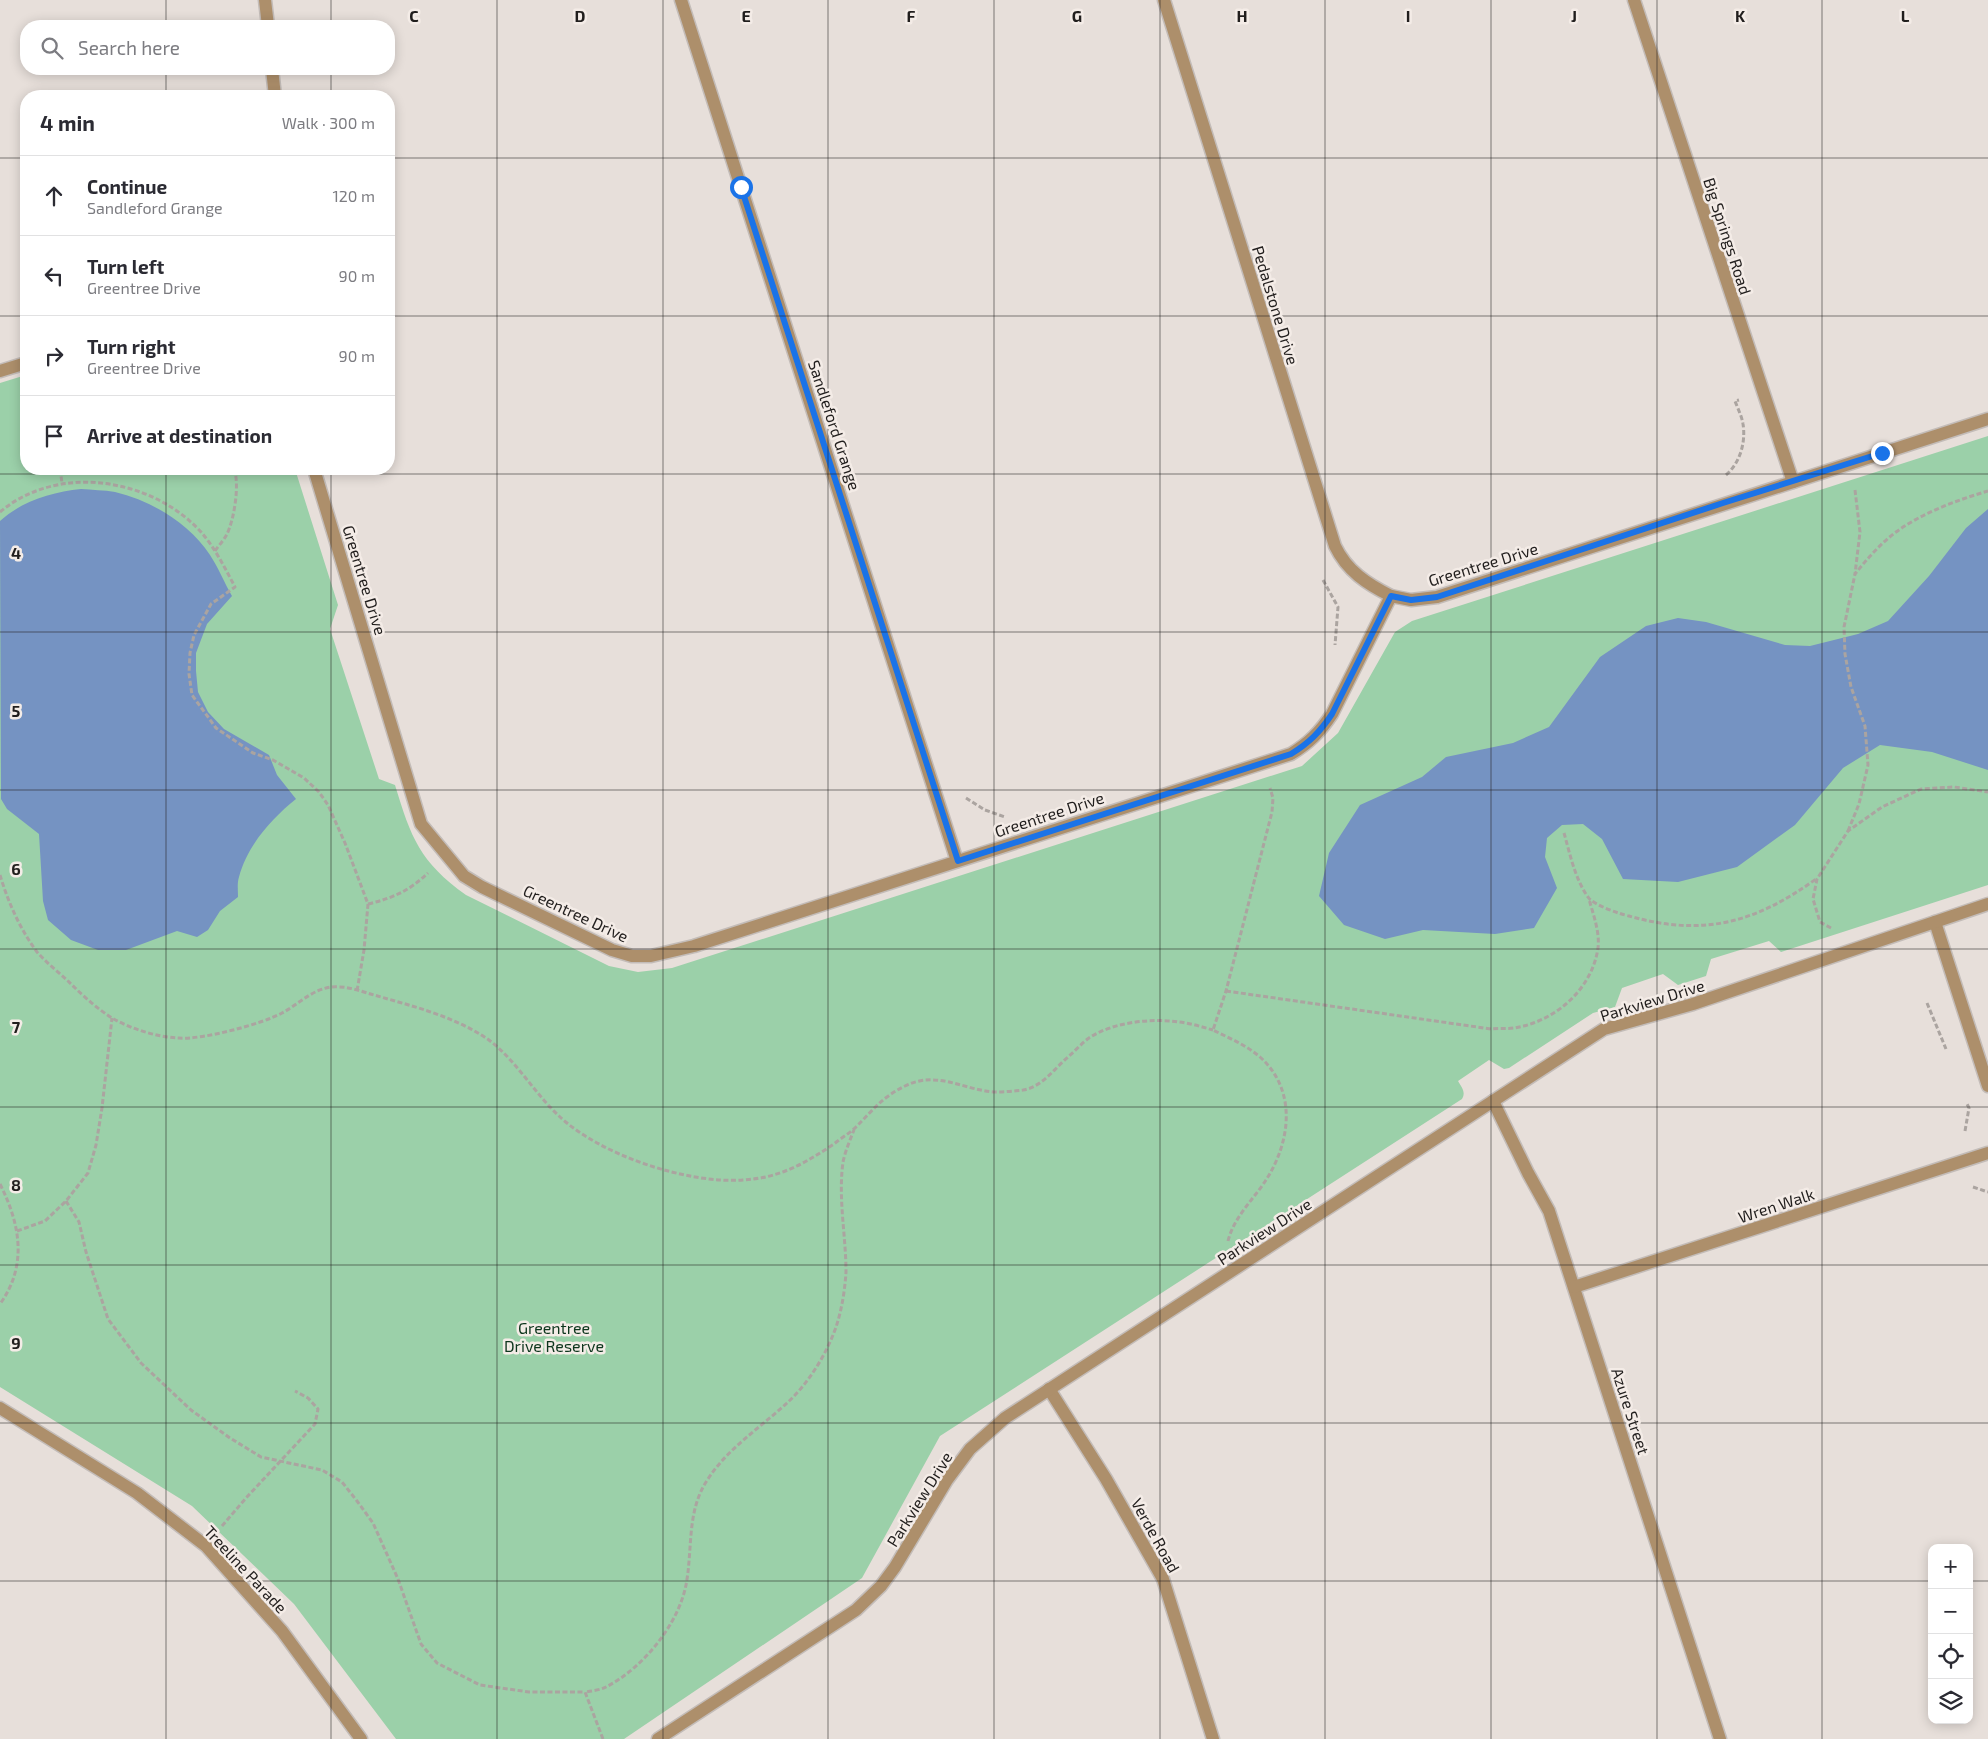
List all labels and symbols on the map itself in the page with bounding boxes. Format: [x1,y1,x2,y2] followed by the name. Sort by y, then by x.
[409,6,419,25] text: C
[575,6,586,25] text: D
[741,6,751,25] text: E
[907,6,916,25] text: F
[1072,6,1082,25] text: G
[1236,6,1248,25] text: H
[1406,6,1410,25] text: I
[1571,6,1577,25] text: J
[1735,6,1746,25] text: K
[1901,6,1910,25] text: L
[1700,175,1756,297] street label: Big Springs Road
[730,176,753,199] route start
[1249,243,1303,367] street label: Pedalstone Drive
[805,358,865,492] street label: Sandleford Grange
[1871,442,1894,465] route end
[339,523,391,637] street label: Greentree Drive
[1426,538,1540,590] street label: Greentree Drive
[11,543,21,562] text: 4
[12,701,21,720] text: 5
[992,787,1106,841] street label: Greentree Drive
[11,859,21,878] text: 6
[520,880,632,946] street label: Greentree Drive
[1597,975,1707,1025] street label: Parkview Drive
[12,1017,21,1036] text: 7
[11,1175,21,1194] text: 8
[1735,1184,1817,1226] street label: Wren Walk
[1213,1194,1315,1268] street label: Parkview Drive
[504,1318,604,1355] park label: Greentree Drive Reserve
[11,1333,21,1352] text: 9
[1608,1365,1654,1457] street label: Azure Street
[882,1448,956,1550] street label: Parkview Drive
[1128,1494,1184,1576] street label: Verde Road
[201,1521,291,1617] street label: Treeline Parade

